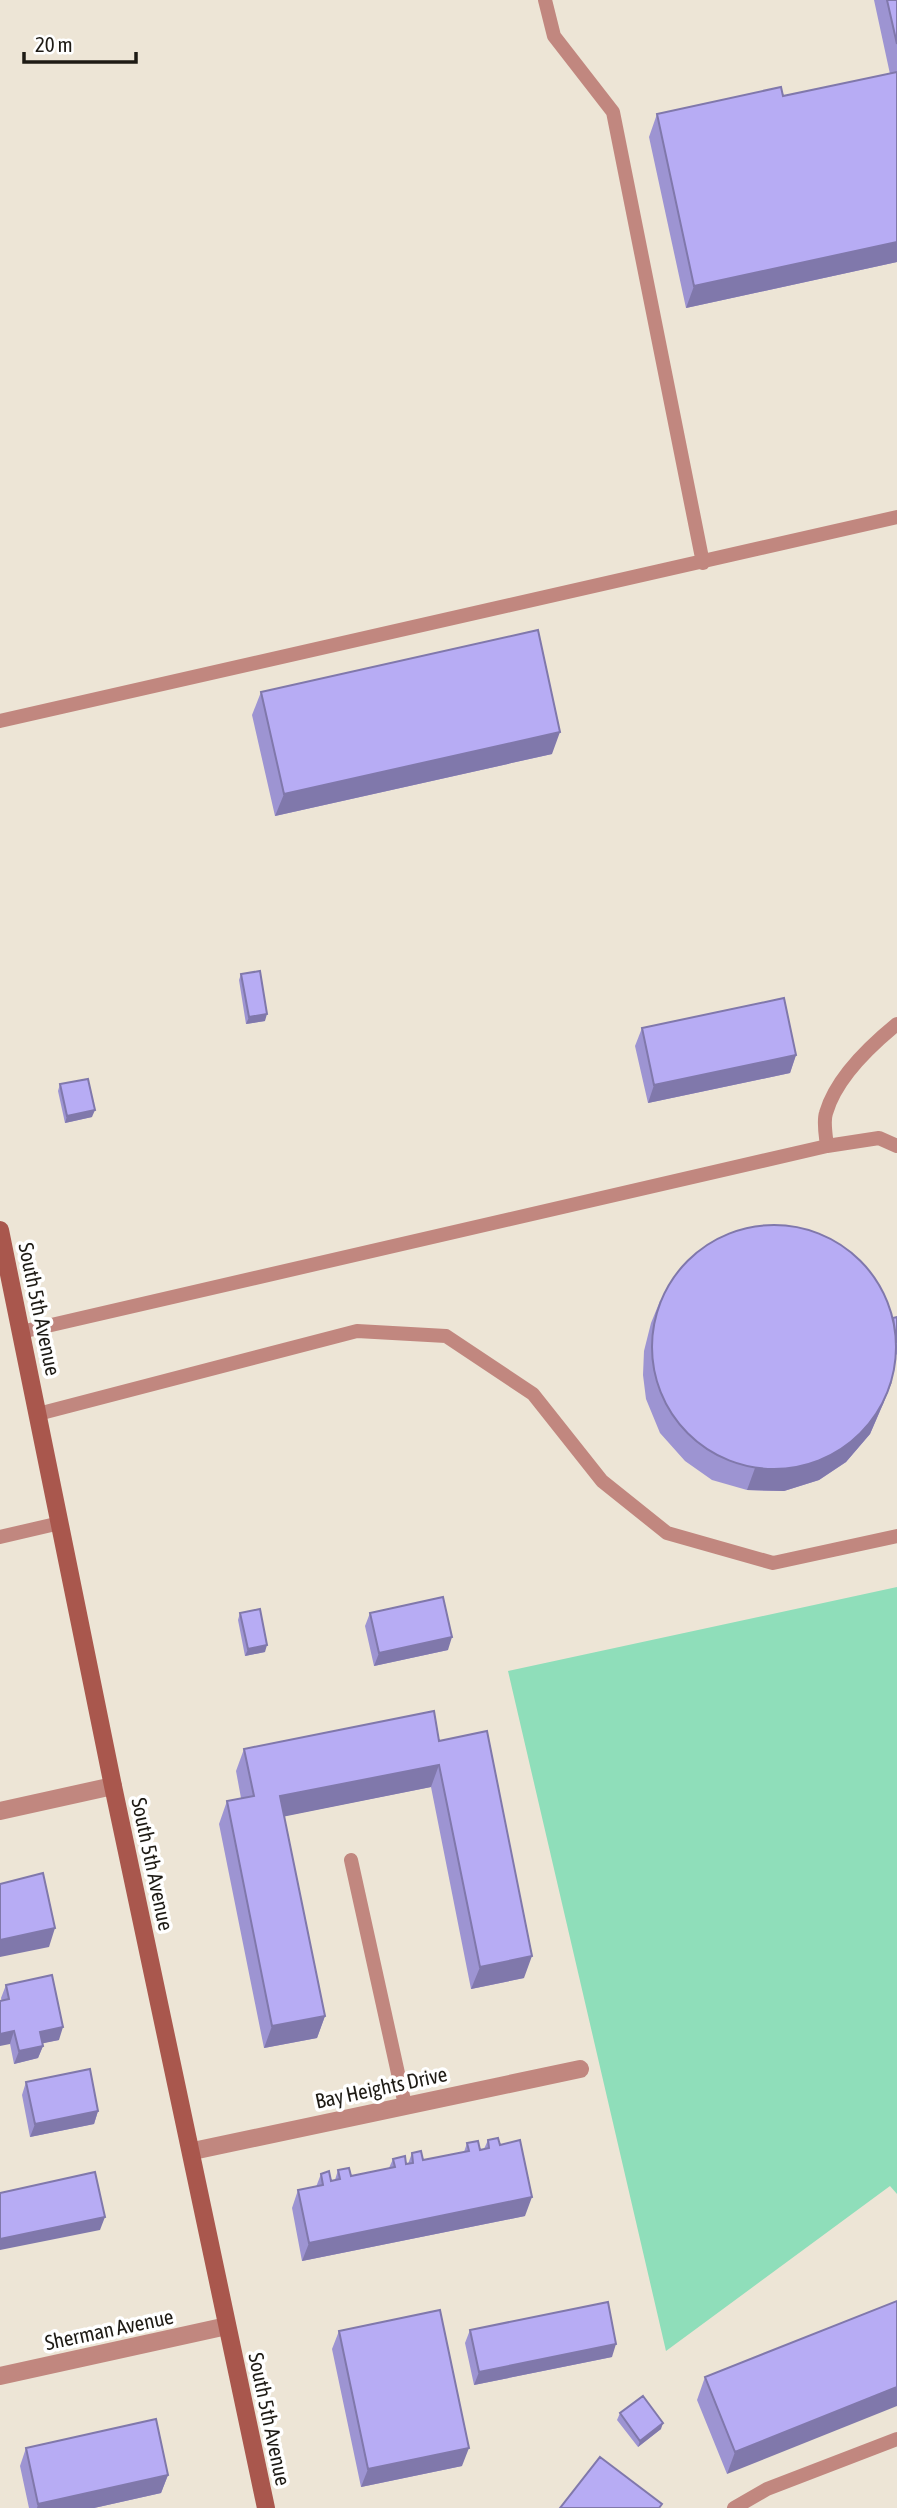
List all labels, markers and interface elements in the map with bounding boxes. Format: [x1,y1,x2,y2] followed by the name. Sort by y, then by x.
[24,21,136,65] scale bar
[35,32,73,56] text: 20 m
[14,1240,66,1378] street label: South 5th Avenue
[127,1795,179,1933] street label: South 5th Avenue
[313,2061,449,2113] street label: Bay Heights Drive
[43,2304,175,2354] street label: Sherman Avenue
[244,2350,296,2488] street label: South 5th Avenue

